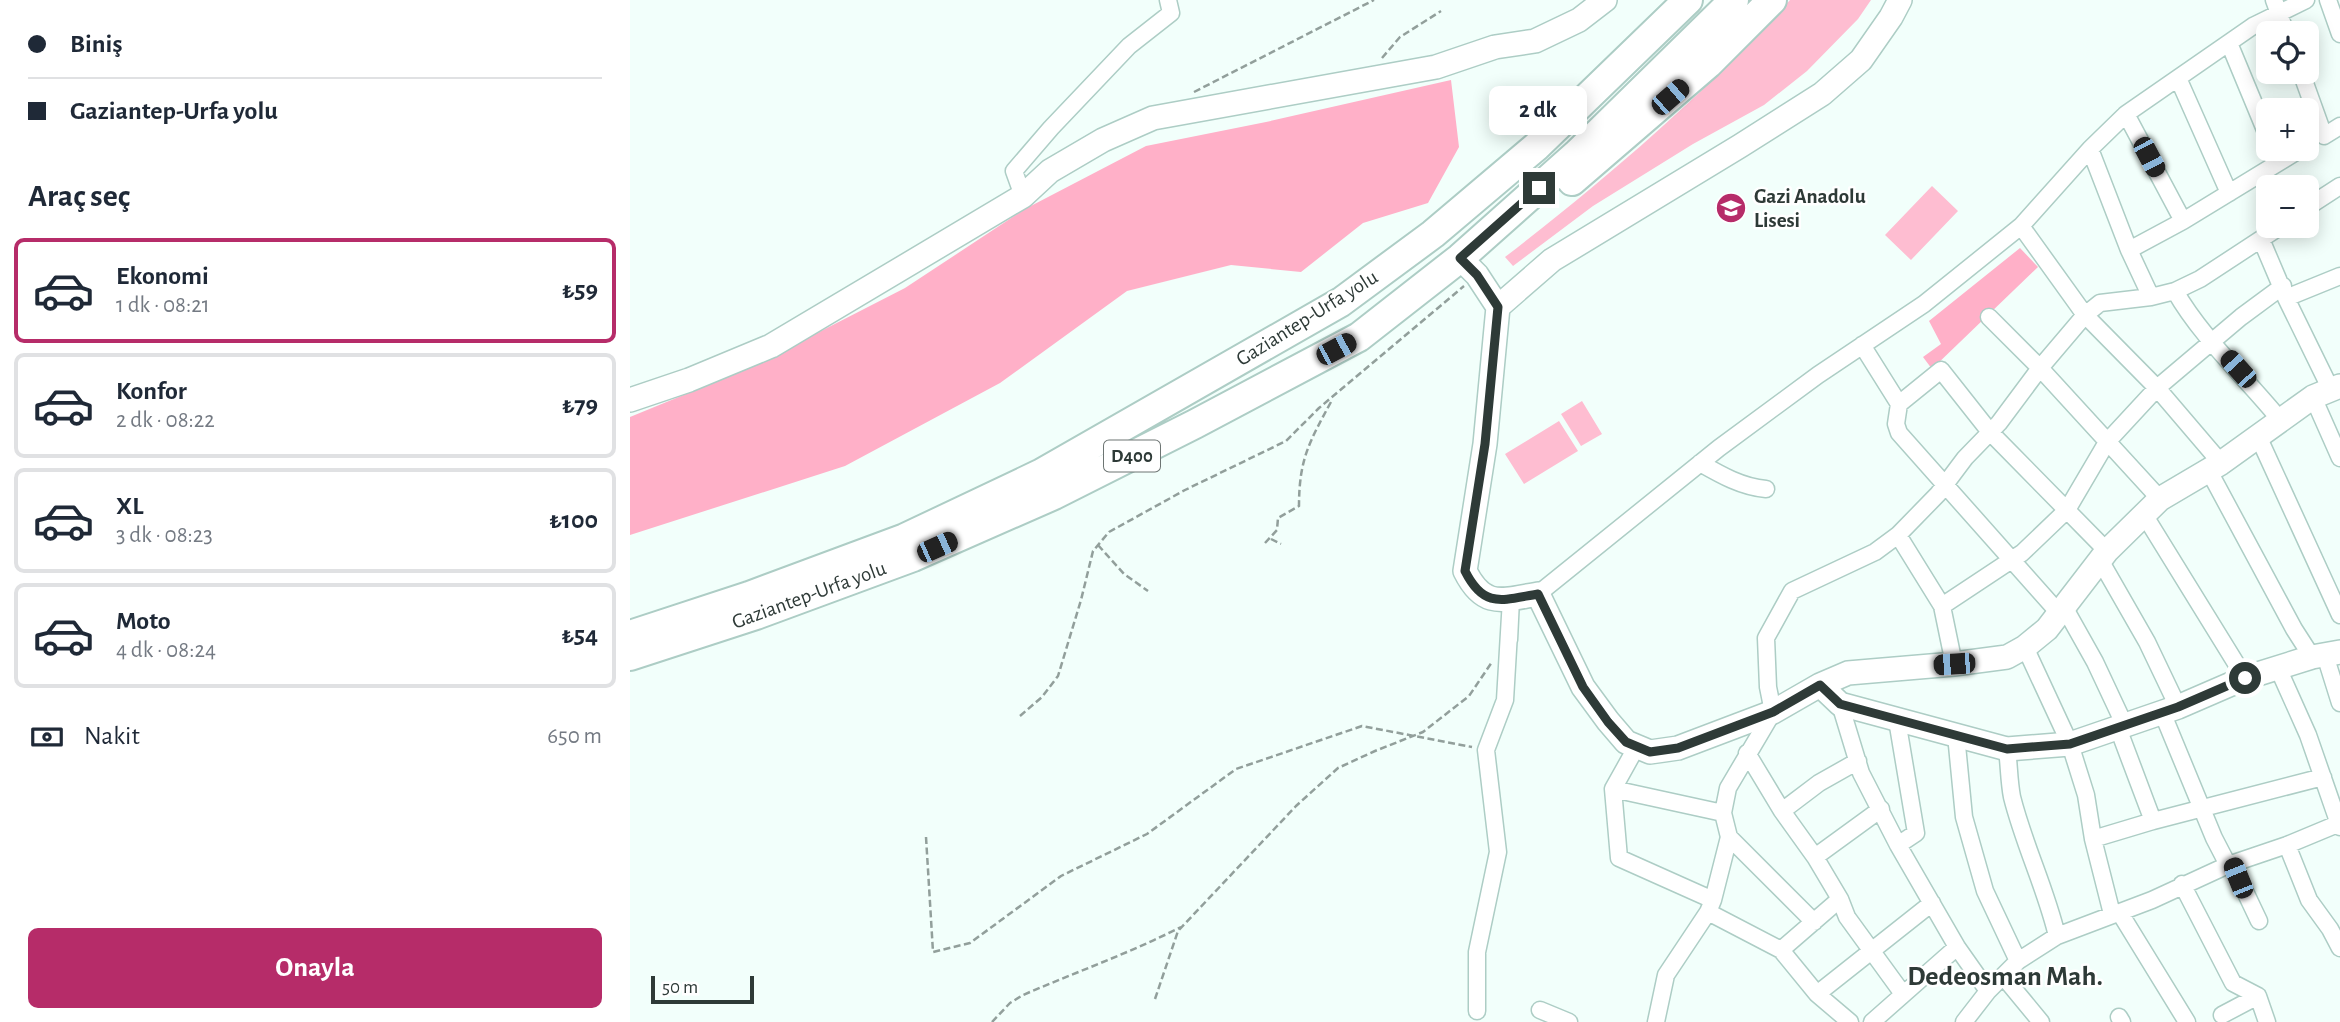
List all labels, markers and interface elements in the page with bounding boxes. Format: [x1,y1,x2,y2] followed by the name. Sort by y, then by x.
[2256,21,2319,238] map controls
[2256,21,2319,84] button: locate
[70,31,122,57] text: Biniş
[1648,75,1693,119] car
[1490,86,1588,136] callout: 2 dk
[70,98,278,124] text: Gaziantep-Urfa yolu
[2256,98,2319,161] button: +
[1519,99,1557,122] text: 2 dk
[2130,134,2169,180] car
[1523,172,1555,204] route end
[2256,175,2319,238] button: −
[28,180,130,212] text: Araç seç
[1754,186,1866,231] place label: Gazi Anadolu Lisesi
[1714,191,1748,225] school or university icon: Gazi Anadolu Lisesi
[32,259,95,322] icon: car
[116,263,209,289] text: Ekonomi
[1233,266,1382,370] street label: Gaziantep-Urfa yolu
[562,277,598,303] text: ₺59
[116,294,210,317] text: 1 dk · 08:21
[1313,330,1360,368] car
[2217,346,2260,392] car
[32,374,95,437] icon: car
[116,378,187,404] text: Konfor
[562,392,598,418] text: ₺79
[116,409,215,432] text: 2 dk · 08:22
[1104,440,1160,471] road number: D400
[32,489,95,552] icon: car
[116,493,143,519] text: XL
[549,507,598,533] text: ₺100
[116,524,213,547] text: 3 dk · 08:23
[914,529,961,565] car
[729,557,889,633] street label: Gaziantep-Urfa yolu
[32,604,95,667] icon: car
[116,608,171,634] text: Moto
[561,622,598,648] text: ₺54
[116,639,216,662] text: 4 dk · 08:24
[1933,652,1976,676] car
[2229,662,2261,694] route start
[28,718,66,756] icon: cash
[84,723,140,749] text: Nakit
[547,725,602,748] text: 650 m
[2221,855,2256,901] car
[28,928,602,1008] button: Onayla
[1907,963,2103,991] district label: Dedeosman Mah.
[651,973,754,1005] scale bar
[662,978,698,997] text: 50 m

